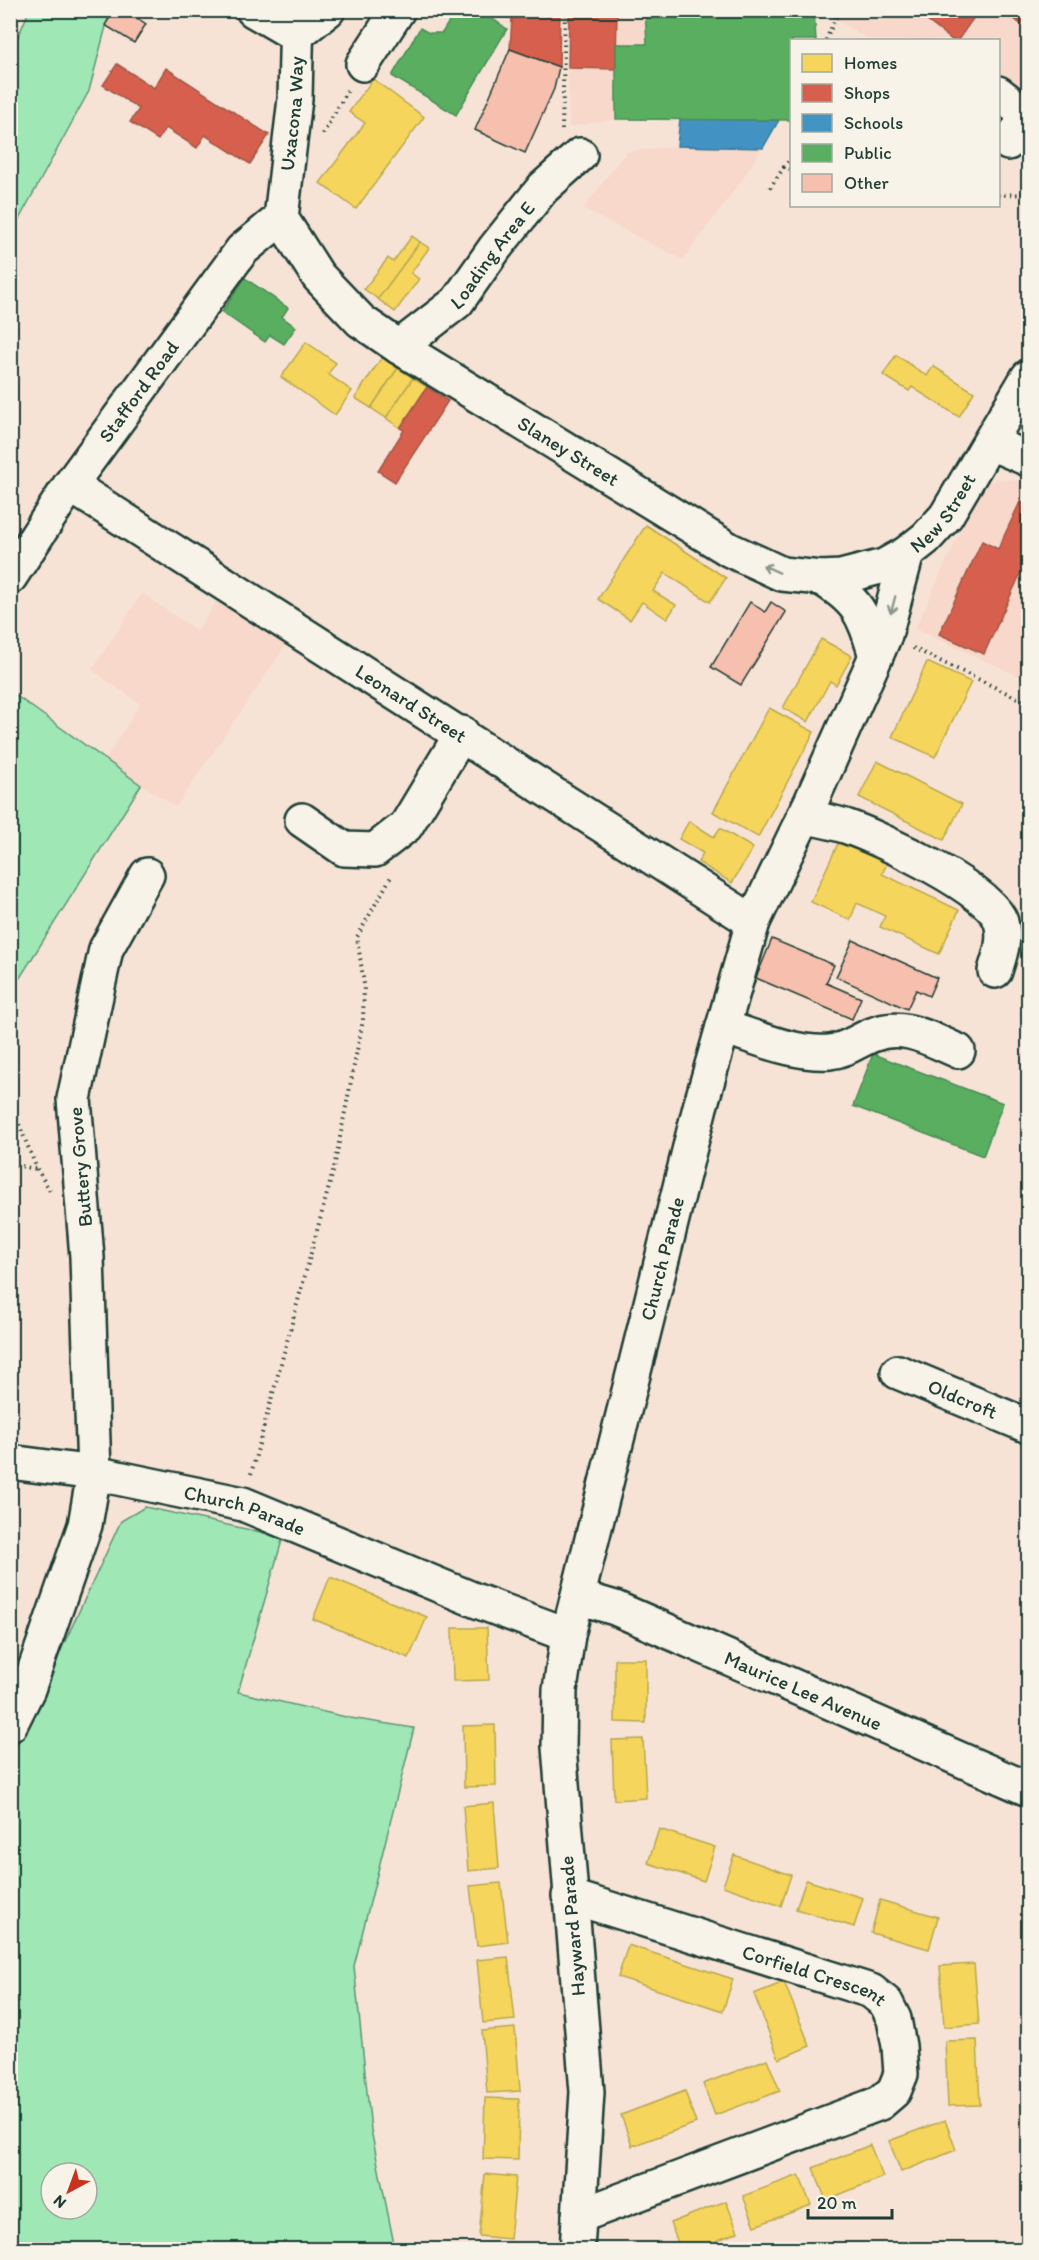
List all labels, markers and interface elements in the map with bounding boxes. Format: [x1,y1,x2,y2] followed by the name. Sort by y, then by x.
[790,39,1000,207] legend
[844,52,897,74] text: Homes
[275,55,308,172] street label: Uxacona Way
[844,82,890,104] text: Shops
[844,112,903,134] text: Schools
[844,142,892,164] text: Public
[844,172,890,194] text: Other
[446,196,540,315] street label: Loading Area E
[93,336,184,447] street label: Stafford Road
[513,411,624,491] street label: Slaney Street
[905,469,981,558] street label: New Street
[763,563,781,574] one-way arrow
[887,595,898,614] one-way arrow
[351,659,471,748] street label: Leonard Street
[63,1106,97,1228] street label: Buttery Grove
[635,1194,689,1323] street label: Church Parade
[924,1374,1001,1424] street label: Oldcroft
[182,1480,309,1540] street label: Church Parade
[721,1645,886,1735] street label: Maurice Lee Avenue
[554,1855,590,1997] street label: Hayward Parade
[739,1939,892,2011] street label: Corfield Crescent
[39,2161,99,2221] north arrow
[808,2182,892,2220] scale bar
[49,2191,70,2213] text: N
[817,2192,857,2214] text: 20 m

